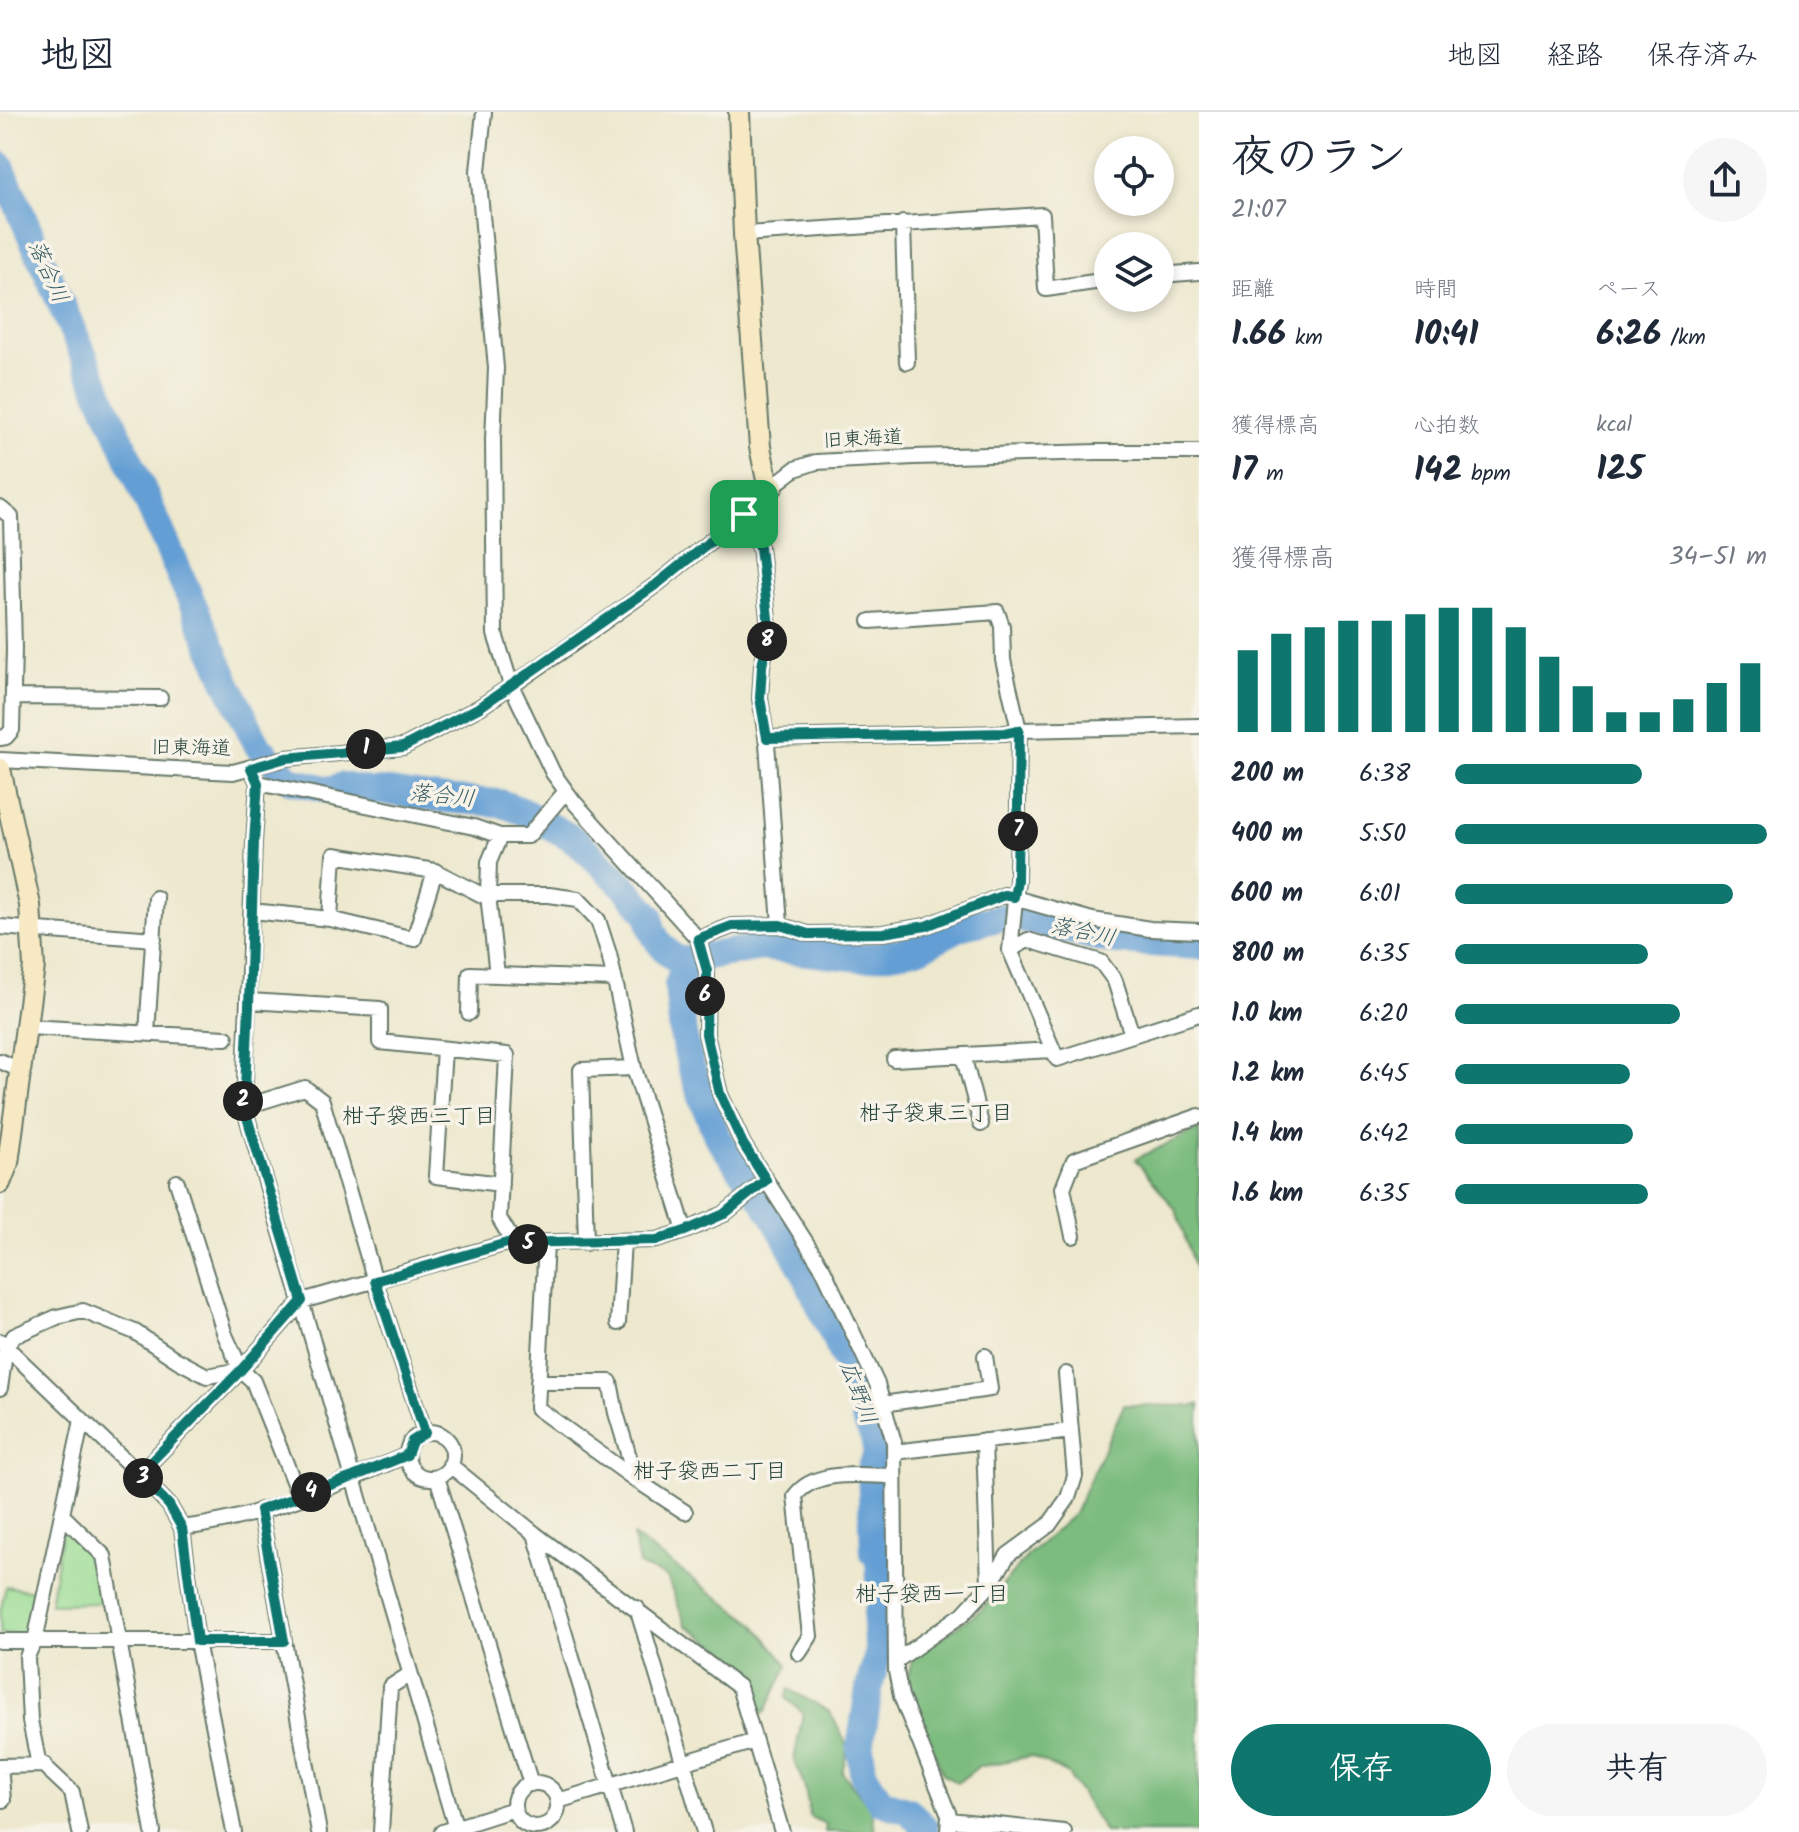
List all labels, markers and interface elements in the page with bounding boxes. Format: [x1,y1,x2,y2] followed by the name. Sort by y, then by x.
[40,27,116,87] text: 地図
[1447,34,1503,79] text: 地図
[1547,34,1603,79] text: 経路
[1647,34,1759,79] text: 保存済み
[1231,124,1407,194] text: 夜のラン
[1094,136,1174,312] map controls
[1094,136,1174,216] button: locate
[1683,138,1767,222] button: share
[1231,189,1286,231] text: 21:07
[1094,232,1174,312] button: layers
[18,235,76,309] water label: 落合川
[1231,273,1275,308] text: 距離
[1414,273,1458,308] text: 時間
[1596,273,1661,308] text: ペース
[1231,308,1286,362] text: 1.66
[1414,308,1479,362] text: 10:41
[1596,308,1661,362] text: 6:26
[1286,321,1323,356] text: km
[1661,321,1706,356] text: /km
[1596,408,1632,443] text: kcal
[1231,409,1319,444] text: 獲得標高
[1414,409,1480,444] text: 心拍数
[822,422,904,458] street label: 旧東海道
[1596,443,1644,497] text: 125
[1231,444,1257,498] text: 17
[1414,444,1462,498] text: 142
[1257,457,1284,492] text: m
[1462,457,1511,492] text: bpm
[710,480,778,548] pin
[722,492,766,536] icon: arrive
[1669,536,1767,578] text: 34–51 m
[1231,538,1335,580] text: 獲得標高
[747,621,787,661] pin: 8
[761,623,773,658] text: 8
[346,729,386,769] pin: 1
[363,731,369,766] text: 1
[151,732,231,766] street label: 旧東海道
[1231,753,1304,795] text: 200 m
[1359,753,1410,795] text: 6:38
[407,776,477,818] water label: 落合川
[998,811,1038,851] pin: 7
[1013,813,1023,848] text: 7
[1231,813,1303,855] text: 400 m
[1359,813,1406,855] text: 5:50
[1231,873,1303,915] text: 600 m
[1359,873,1401,915] text: 6:01
[1047,909,1119,957] water label: 落合川
[1231,933,1304,975] text: 800 m
[1359,933,1409,975] text: 6:35
[685,976,725,1016] pin: 6
[699,978,711,1013] text: 6
[1231,993,1302,1035] text: 1.0 km
[1359,993,1408,1035] text: 6:20
[1231,1053,1304,1095] text: 1.2 km
[1359,1053,1408,1095] text: 6:45
[223,1081,263,1121] pin: 2
[237,1083,249,1118] text: 2
[859,1097,1013,1132] district label: 柑子袋東三丁目
[342,1100,496,1135] district label: 柑子袋西三丁目
[1231,1113,1303,1155] text: 1.4 km
[1359,1113,1409,1155] text: 6:42
[1231,1173,1303,1215] text: 1.6 km
[1359,1173,1409,1215] text: 6:35
[508,1224,548,1264] pin: 5
[522,1226,534,1261] text: 5
[829,1356,885,1430] water label: 広野川
[633,1455,787,1490] district label: 柑子袋西二丁目
[123,1458,163,1498] pin: 3
[137,1460,149,1495] text: 3
[291,1472,331,1512] pin: 4
[305,1474,317,1509] text: 4
[855,1578,1009,1613] district label: 柑子袋西一丁目
[1231,1724,1491,1816] button: 保存
[1507,1724,1767,1816] button: 共有

